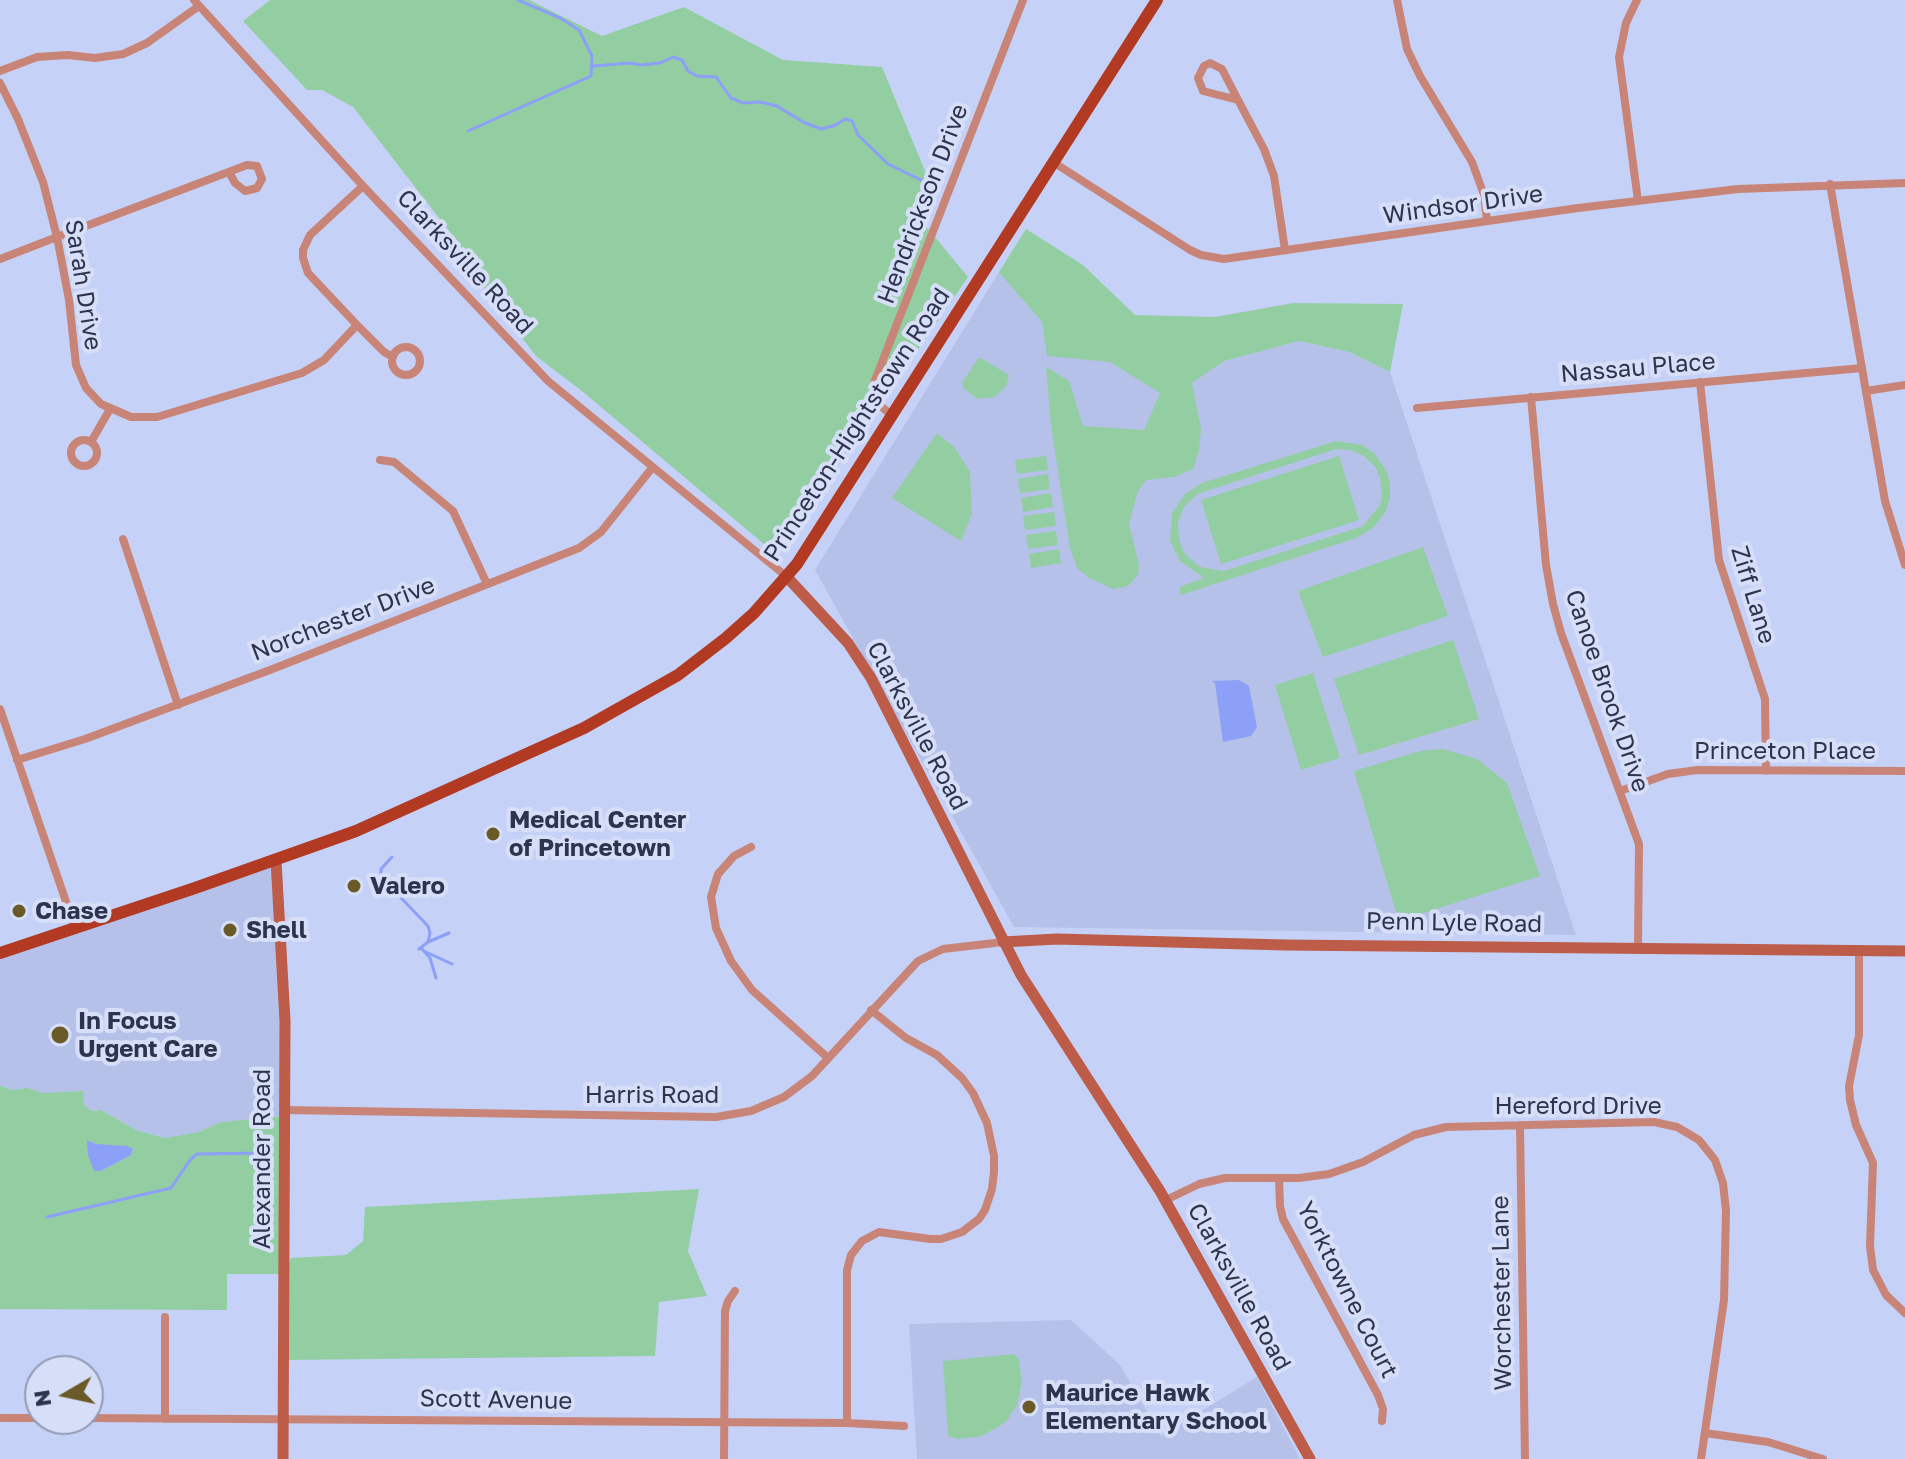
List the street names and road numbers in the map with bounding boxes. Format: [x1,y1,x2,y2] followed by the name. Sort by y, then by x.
[872,100,974,308] street label: Hendrickson Drive
[1381,180,1545,230] street label: Windsor Drive
[391,184,539,340] street label: Clarksville Road
[58,218,108,352] street label: Sarah Drive
[758,283,956,567] street label: Princeton-Hightstown Road
[1559,347,1717,389] street label: Nassau Place
[1725,543,1781,647] street label: Ziff Lane
[247,571,439,667] street label: Norchester Drive
[1559,586,1655,796] street label: Canoe Brook Drive
[860,637,974,815] street label: Clarksville Road
[1694,737,1876,765] street label: Princeton Place
[1366,907,1542,939] street label: Penn Lyle Road
[248,1069,276,1249] street label: Alexander Road
[585,1081,719,1109] street label: Harris Road
[1494,1092,1662,1120] street label: Hereford Drive
[1486,1195,1518,1391] street label: Worchester Lane
[1290,1197,1404,1383] street label: Yorktowne Court
[1181,1198,1297,1376] street label: Clarksville Road
[420,1384,572,1416] street label: Scott Avenue

